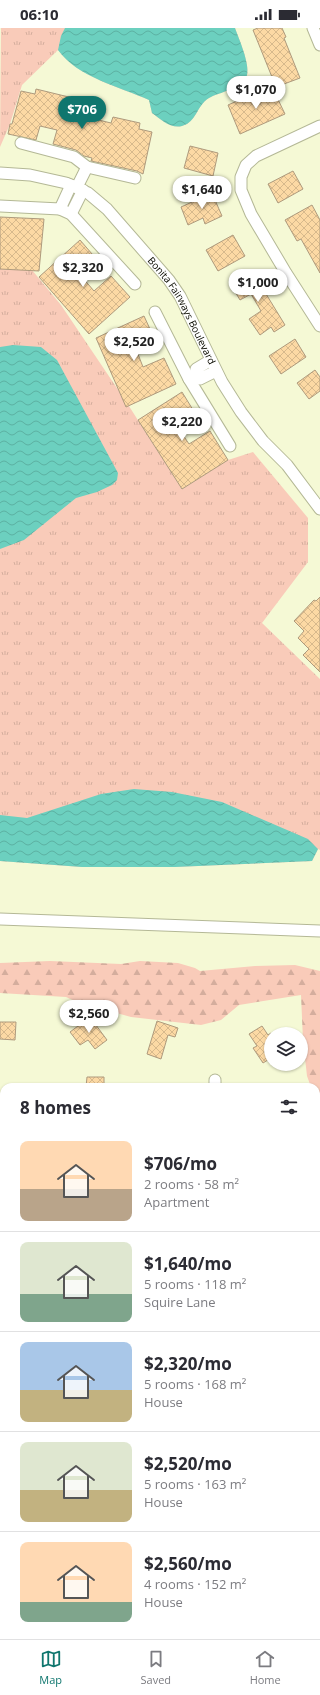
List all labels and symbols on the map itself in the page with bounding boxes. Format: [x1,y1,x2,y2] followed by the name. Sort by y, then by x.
[223,76,289,110] pin: $1,070
[58,96,106,130] pin: $706
[169,176,235,210] pin: $1,640
[50,254,116,288] pin: $2,320
[145,254,219,367] street label: Bonita Fairways Boulevard
[225,269,291,303] pin: $1,000
[101,328,167,362] pin: $2,520
[149,408,215,442] pin: $2,220
[56,1000,122,1034] pin: $2,560

